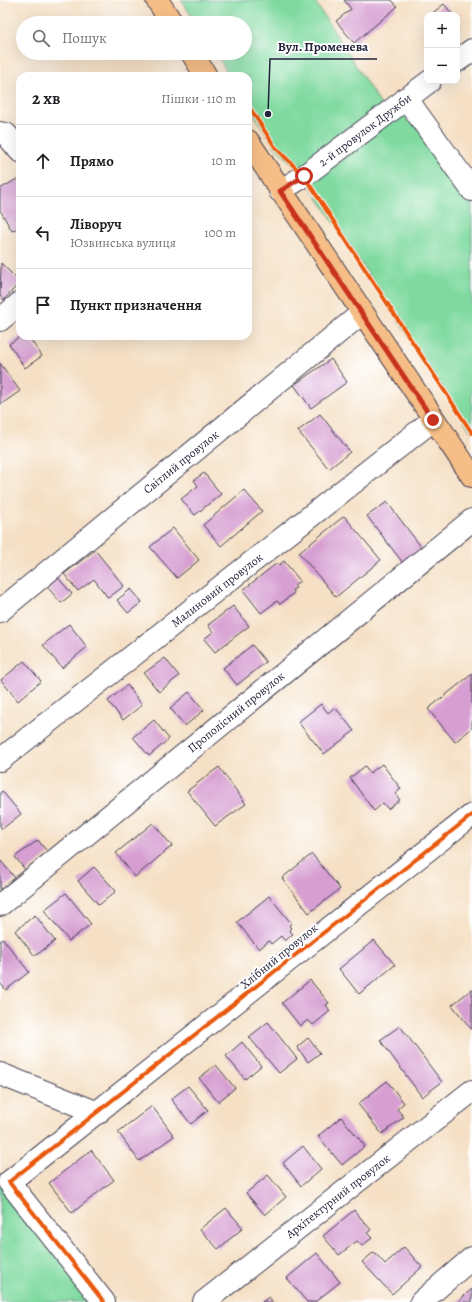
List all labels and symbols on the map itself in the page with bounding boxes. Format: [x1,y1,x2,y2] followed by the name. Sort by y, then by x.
[270,34,377,59] callout: Вул. Променева
[278,38,369,55] text: Вул. Променева
[315,90,415,170] street label: 2-й провулок Дружби
[295,167,313,185] route start
[424,411,442,429] route end
[140,427,222,497] street label: Світлий провулок
[168,549,266,631] street label: Малиновий провулок
[184,668,288,756] street label: Прополісний провулок
[237,920,321,992] street label: Хлібний провулок
[282,1150,393,1242] street label: Архітектурний провулок

